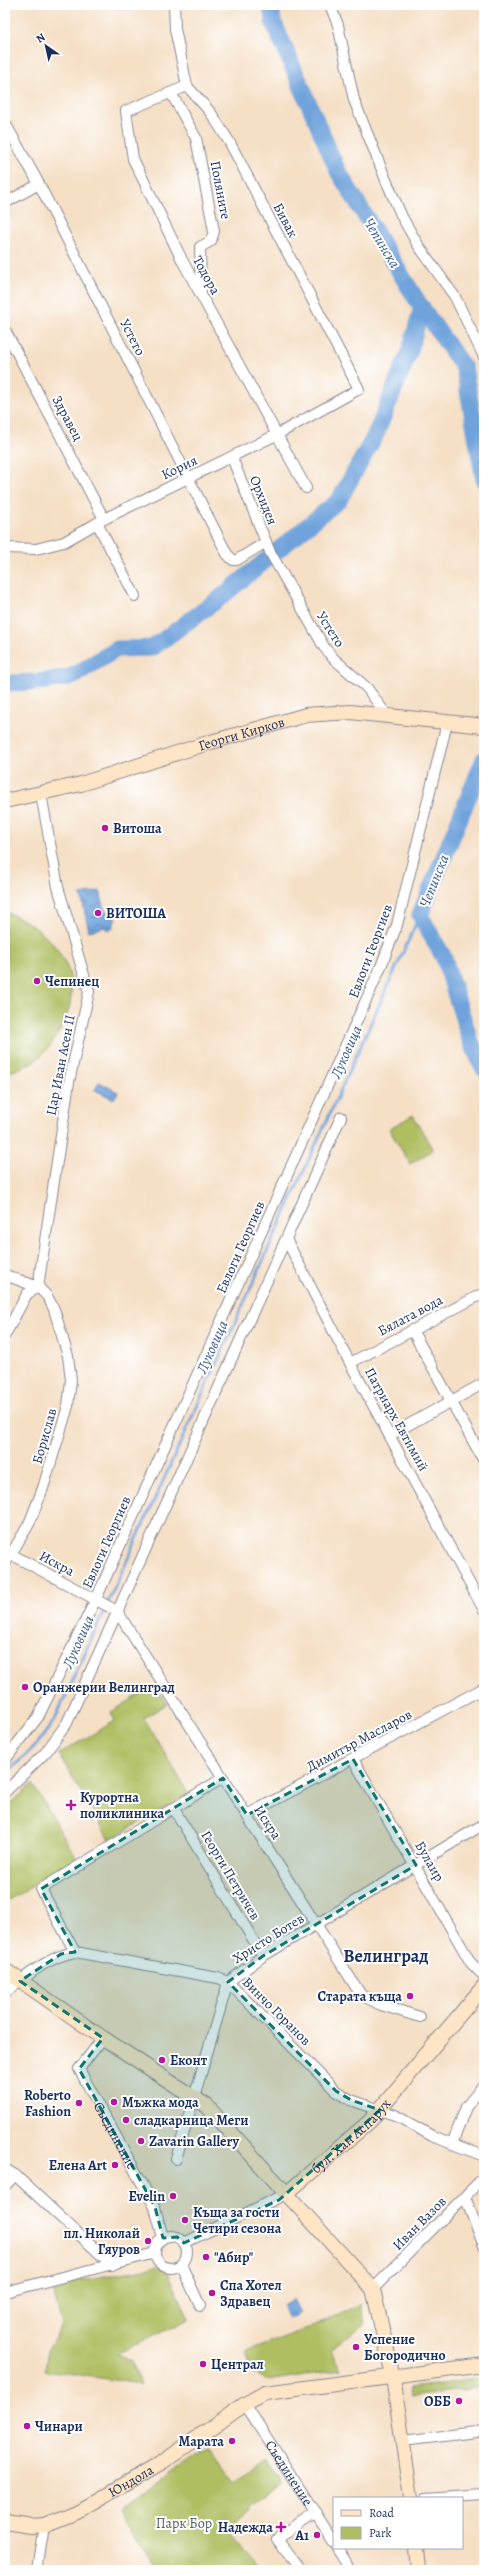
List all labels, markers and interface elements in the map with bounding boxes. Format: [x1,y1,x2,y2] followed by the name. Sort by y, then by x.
[26,26,66,66] north arrow
[33,30,48,47] text: N
[206,159,236,221] street label: Поляните
[269,199,303,241] street label: Бивак
[359,214,405,272] water label: Чепинска
[188,252,225,299] street label: Тодора
[115,316,150,359] street label: Устето
[48,392,88,444] street label: Здравец
[158,450,201,484] street label: Кория
[245,473,282,528] street label: Орхидея
[312,608,349,651] street label: Устето
[196,712,287,755] street label: Георги Кирков
[113,819,162,838] place label: Витоша
[100,823,110,833] marker: Витоша
[414,852,454,910] water label: Чепинска
[344,901,397,1001] street label: Евлоги Георгиев
[106,904,166,923] place label: ВИТОША
[93,908,103,918] marker: ВИТОША
[45,972,99,991] place label: Чепинец
[32,976,42,986] marker: Чепинец
[41,1013,80,1117] street label: Цар Иван Асен II
[325,1022,367,1083] water label: Луковица
[212,1198,269,1296] street label: Евлоги Георгиев
[374,1290,447,1341] street label: Бялата вода
[191,1317,233,1378] water label: Луковица
[360,1364,433,1474] street label: Патриарх Евтимий
[27,1406,62,1466] street label: Борислав
[78,1493,135,1591] street label: Евлоги Георгиев
[36,1546,78,1581] street label: Искра
[57,1612,99,1673] water label: Луковица
[33,1678,175,1697] place label: Оранжерии Велинград
[20,1682,30,1692] marker: Оранжерии Велинград
[303,1704,416,1776] street label: Димитър Масларов
[80,1788,165,1823] place label: Курортна поликлиника
[65,1799,77,1811] marker: Курортна поликлиника
[249,1801,286,1844] street label: Искра
[196,1827,265,1924] street label: Георги Петричев
[410,1838,449,1885] street label: Булаир
[229,1909,308,1968] street label: Христо Ботев
[343,1944,429,1968] district label: Велинград
[238,1973,315,2050] street label: Винчо Горанов
[318,1987,402,2006] place label: Старата къща
[405,1991,415,2001] marker: Старата къща
[170,2051,208,2070] place label: Еконт
[157,2055,167,2065] marker: Еконт
[24,2086,71,2121] place label: Roberto Fashion
[122,2093,199,2112] place label: Мъжка мода
[307,2094,395,2178] street label: бул. Хан Аспарух
[109,2097,119,2107] marker: Мъжка мода
[74,2098,84,2108] marker: Roberto Fashion
[89,2098,141,2173] street label: Съединение
[134,2111,249,2130] place label: сладкарница Меги
[121,2115,131,2125] marker: сладкарница Меги
[149,2132,239,2151] place label: Zavarin Gallery
[136,2136,146,2146] marker: Zavarin Gallery
[49,2156,107,2175] place label: Елена Art
[110,2160,120,2170] marker: Елена Art
[129,2187,165,2206] place label: Evelin
[168,2191,178,2201] marker: Evelin
[388,2192,451,2254] street label: Иван Вазов
[193,2203,282,2238] place label: Къща за гости Четири сезона
[180,2215,190,2225] marker: Къща за гости Четири сезона
[64,2224,140,2259] place label: пл. Николай Гяуров
[143,2236,153,2246] marker: пл. Николай Гяуров
[214,2248,254,2267] place label: "Абир"
[201,2252,211,2262] marker: "Абир"
[220,2276,282,2311] place label: Спа Хотел Здравец
[207,2288,217,2298] marker: Спа Хотел Здравец
[364,2330,445,2365] place label: Успение Богородично
[351,2342,361,2352] marker: Успение Богородично
[211,2355,264,2374] place label: Централ
[198,2359,208,2369] marker: Централ
[424,2392,451,2411] place label: ОББ
[454,2396,464,2406] marker: ОББ
[35,2417,83,2436] place label: Чинари
[22,2421,32,2431] marker: Чинари
[179,2432,224,2451] place label: Марата
[227,2436,237,2446] marker: Марата
[261,2437,317,2510] street label: Съединение
[105,2460,158,2502] street label: Юндола
[333,2497,463,2549] legend
[369,2505,395,2521] text: Road
[156,2514,212,2533] park label: Парк Бор
[218,2518,273,2537] place label: Надежда
[276,2522,286,2532] marker: Надежда
[369,2525,392,2541] text: Park
[294,2526,309,2545] place label: A1
[312,2530,322,2540] marker: A1

